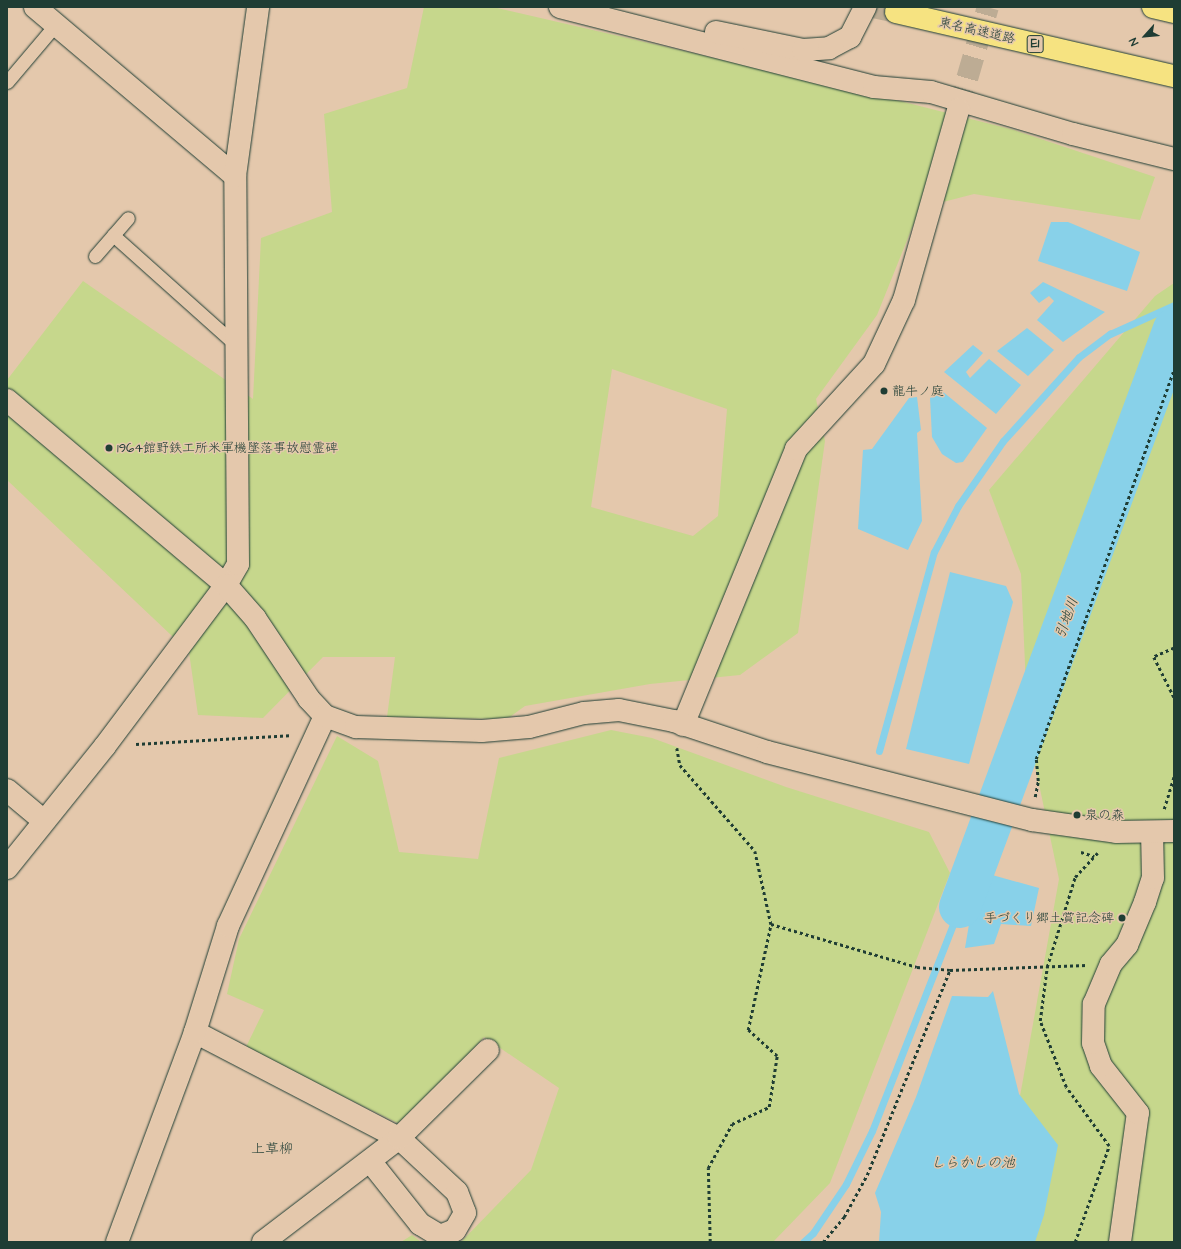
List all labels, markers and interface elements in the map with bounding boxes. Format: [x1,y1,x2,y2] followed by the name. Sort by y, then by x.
[937,15,1017,47] street label: 東名高速道路
[1125,16,1165,56] north arrow
[1026,34,1044,54] road number: E1
[1126,35,1142,48] text: N
[892,383,944,399] place label: 龍牛ノ庭
[879,386,889,396] marker: 龍牛ノ庭
[117,440,338,456] place label: 1964館野鉄工所米軍機墜落事故慰霊碑
[104,443,114,453] marker: 1964館野鉄工所米軍機墜落事故慰霊碑
[1052,595,1082,641] water label: 引地川
[1085,807,1124,823] place label: 泉の森
[1072,810,1082,820] marker: 泉の森
[984,910,1114,926] place label: 手づくり郷土賞記念碑
[1117,913,1127,923] marker: 手づくり郷土賞記念碑
[251,1141,293,1157] district label: 上草柳
[931,1155,1015,1171] water label: しらかしの池

